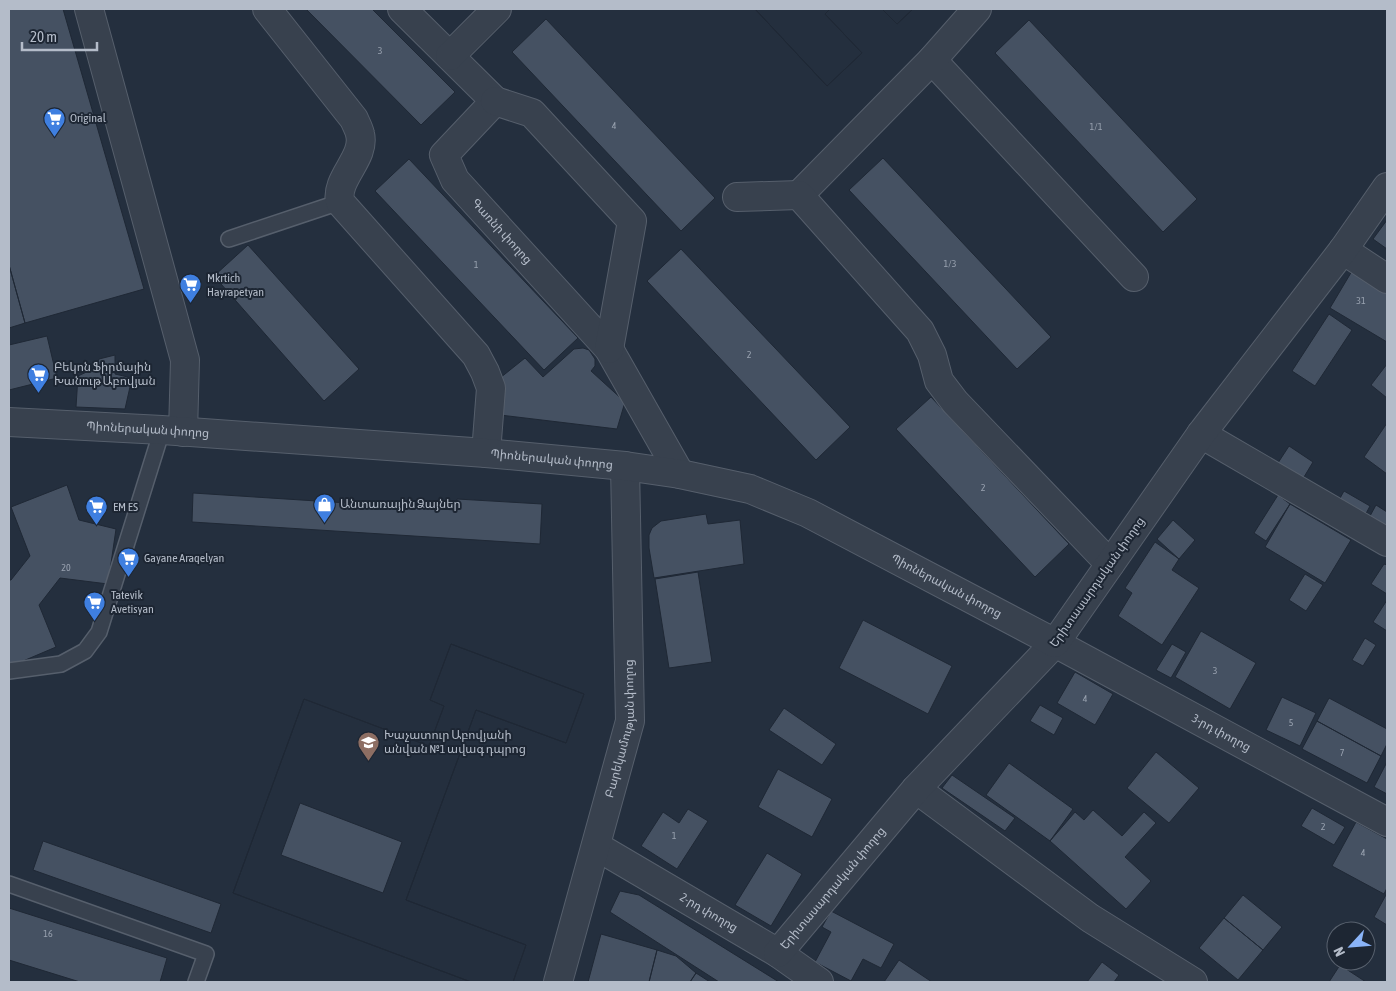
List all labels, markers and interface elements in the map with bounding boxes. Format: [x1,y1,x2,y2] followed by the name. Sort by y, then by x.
[22,20,98,52] scale bar
[30,28,57,45] text: 20 m
[378,45,383,56] house number: 3
[42,106,66,137] supermarket icon: Original
[70,111,107,125] place label: Original
[612,120,617,131] house number: 4
[1090,121,1103,132] house number: 1/1
[469,196,535,267] street label: Գառնի փողոց
[944,258,957,269] house number: 1/3
[474,259,479,270] house number: 1
[207,271,264,299] place label: Mkrtich Hayrapetyan
[179,273,203,304] supermarket icon: Mkrtich Hayrapetyan
[1356,295,1366,306] house number: 31
[747,349,752,360] house number: 2
[54,360,156,388] place label: Բեկոն Ֆիրմային Խանութ Աբովյան
[26,362,50,393] supermarket icon: Բեկոն Ֆիրմային Խանութ Աբովյան
[86,419,210,440] street label: Պիոներական փողոց
[490,446,614,472] street label: Պիոներական փողոց
[981,482,986,493] house number: 2
[312,492,336,523] shop icon: Անտառային Ձայներ
[85,495,109,526] supermarket icon: EM ES
[340,497,461,511] place label: Անտառային Ձայներ
[113,500,138,514] place label: EM ES
[1047,514,1147,650] street label: Երիտասարդական փողոց
[116,546,140,577] supermarket icon: Gayane Araqelyan
[144,551,224,565] place label: Gayane Araqelyan
[889,551,1004,621] street label: Պիոներական փողոց
[61,562,71,573] house number: 20
[111,588,154,616] place label: Tatevik Avetisyan
[83,590,107,621] supermarket icon: Tatevik Avetisyan
[602,659,637,799] street label: Բարեկամության փողոց
[1213,665,1218,676] house number: 3
[1083,693,1088,704] house number: 4
[1190,711,1253,754] street label: 3-րդ փողոց
[1289,717,1294,728] house number: 5
[384,728,526,756] place label: Խաչատուր Աբովյանի անվան №1 ավագ դպրոց
[356,730,380,761] school or university icon: Խաչատուր Աբովյանի անվան №1 ավագ դպրոց
[1340,747,1345,758] house number: 7
[1321,821,1326,832] house number: 2
[777,824,888,952] street label: Երիտասարդական փողոց
[672,830,677,841] house number: 1
[1361,847,1366,858] house number: 4
[677,890,740,935] street label: 2-րդ փողոց
[1326,921,1376,971] north arrow
[43,928,53,939] house number: 16
[1330,944,1348,959] text: N

